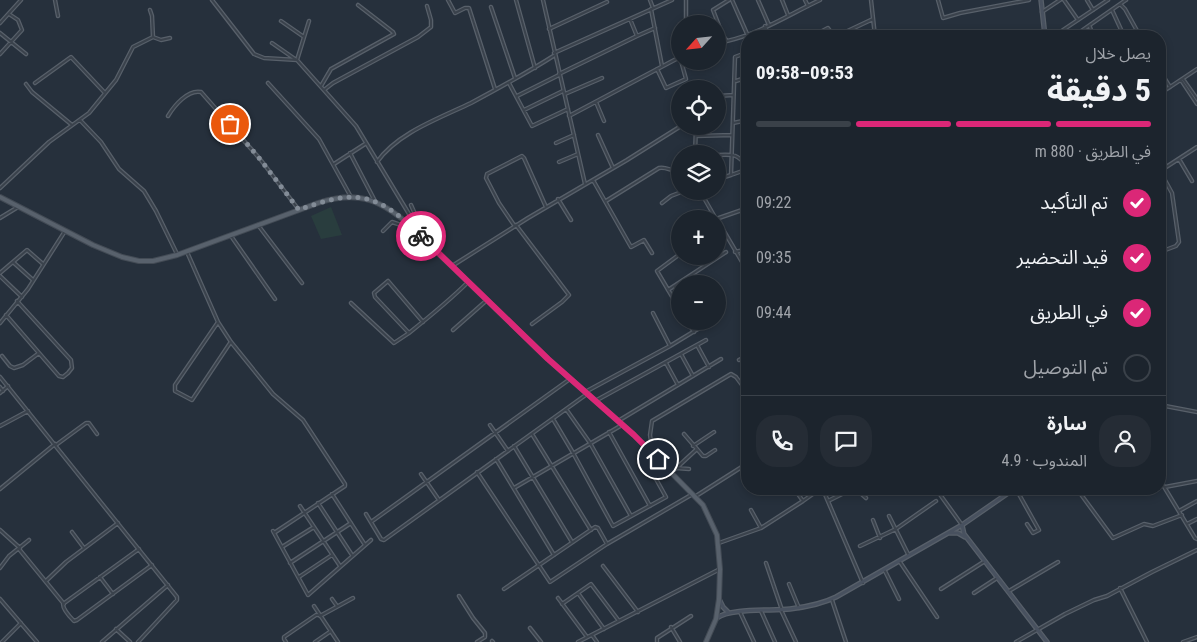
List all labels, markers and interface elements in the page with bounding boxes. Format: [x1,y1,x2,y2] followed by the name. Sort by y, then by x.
[671,15,726,70] north arrow
[671,15,726,330] map controls
[1086,44,1151,63] text: يصل خلال
[756,61,854,84] text: 09:53–09:58
[1047,71,1151,109] text: 5 دقيقة
[671,80,726,135] button: locate
[209,103,251,145] pin
[216,110,244,138] icon: bag
[1035,142,1151,161] text: في الطريق · 880 m
[671,145,726,200] button: layers
[1123,189,1151,217] icon: check
[1040,191,1108,214] text: تم التأكيد
[756,193,791,212] text: 09:22
[671,210,726,265] button: +
[396,211,446,261] courier
[407,222,435,250] icon: bike
[1123,244,1151,272] icon: check
[1017,246,1108,269] text: قيد التحضير
[756,248,791,267] text: 09:35
[671,275,726,330] button: −
[1123,299,1151,327] icon: check
[1030,301,1108,324] text: في الطريق
[756,303,791,322] text: 09:44
[1024,356,1108,379] text: تم التوصيل
[1047,412,1087,435] text: سارة
[756,415,808,467] button: phone
[820,415,872,467] button: chat
[1099,415,1151,467] button: person
[637,438,679,480] pin
[644,445,672,473] icon: home
[1001,451,1087,470] text: المندوب · 4.9

